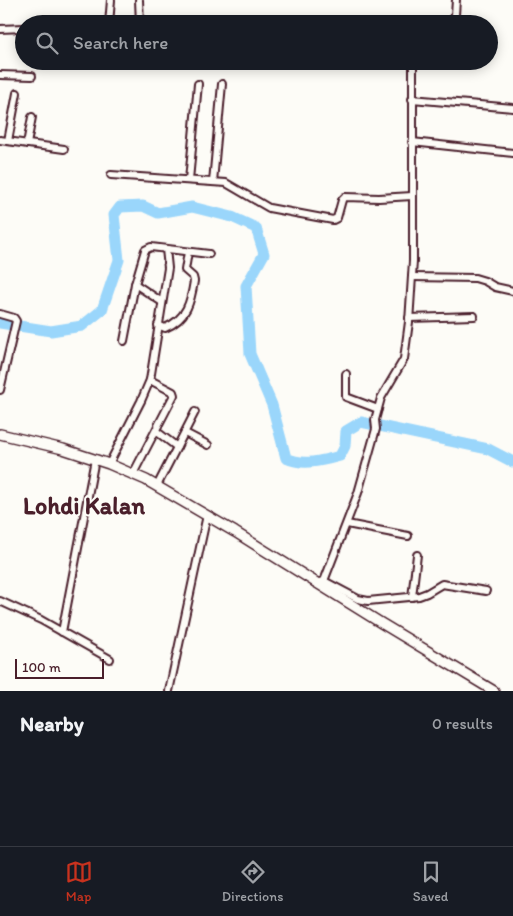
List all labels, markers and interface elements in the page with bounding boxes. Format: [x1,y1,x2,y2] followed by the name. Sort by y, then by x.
[15,15,498,70] search box
[33,29,61,57] icon: search
[73,31,168,54] text: Search here
[23,491,145,520] district label: Lohdi Kalan
[15,656,104,679] scale bar
[22,659,61,676] text: 100 m
[20,711,84,736] text: Nearby
[432,714,493,733] text: 0 results
[65,858,93,905] tab: Map
[222,858,283,905] tab: Directions
[413,858,448,905] tab: Saved

